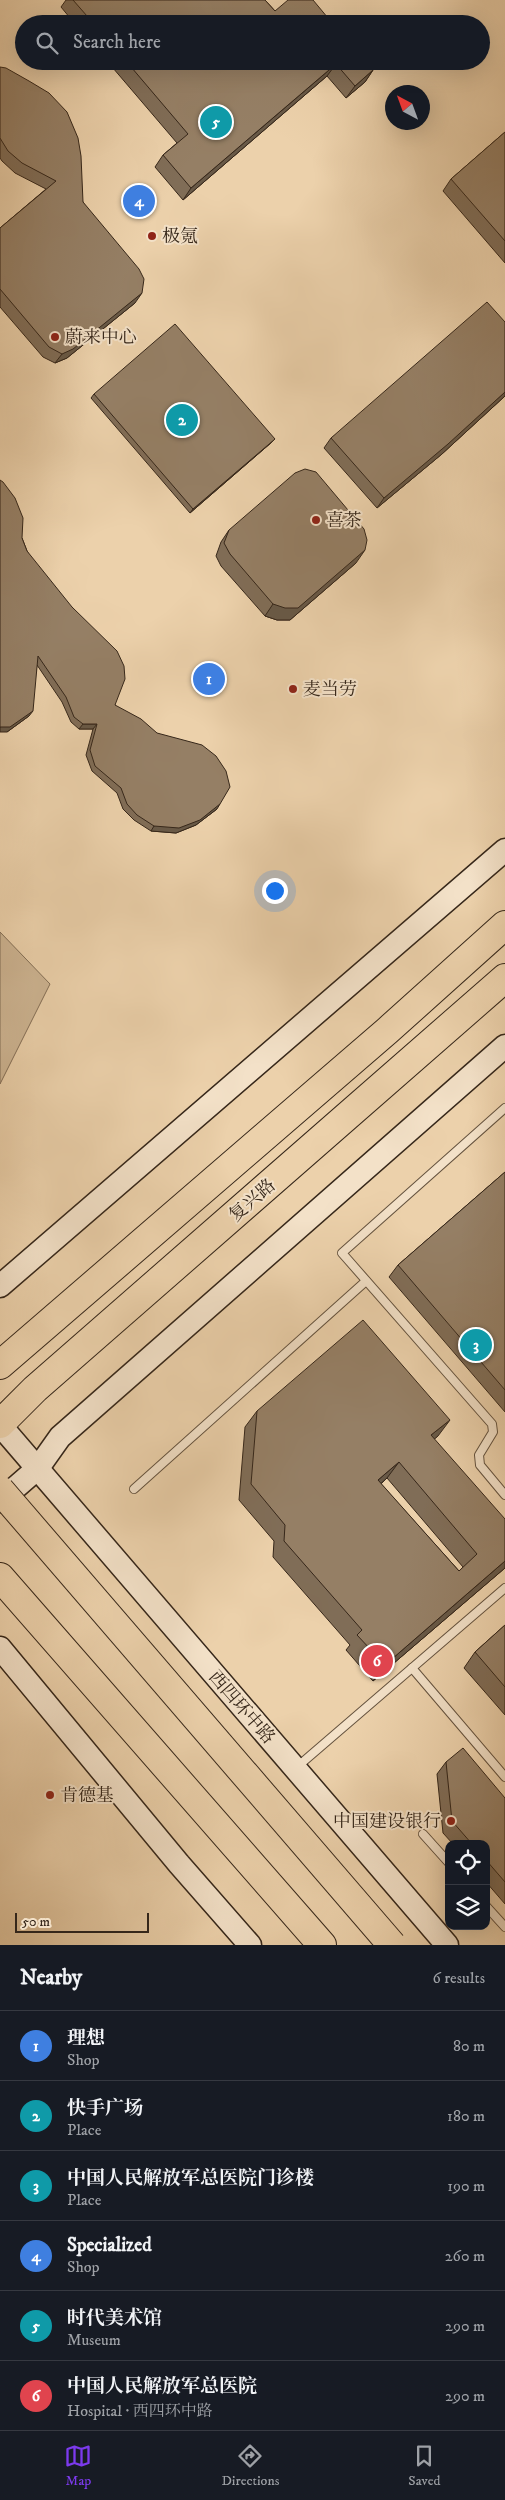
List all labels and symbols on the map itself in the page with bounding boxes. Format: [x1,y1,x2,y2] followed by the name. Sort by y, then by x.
[385,85,430,130] north arrow
[200,103,232,141] pin: 5
[123,182,155,220] pin: 4
[162,226,198,248] place label: 极氪
[146,230,158,242] marker: 极氪
[65,327,137,349] place label: 蔚来中心
[49,331,61,343] marker: 蔚来中心
[166,401,198,439] pin: 2
[326,510,362,532] place label: 喜茶
[310,514,322,526] marker: 喜茶
[193,660,225,698] pin: 1
[303,679,357,701] place label: 麦当劳
[287,683,299,695] marker: 麦当劳
[262,878,288,904] your location
[225,1175,280,1227] street label: 复兴路
[460,1326,492,1364] pin: 3
[361,1642,393,1680] pin: 6
[203,1666,279,1749] street label: 西四环中路
[60,1785,114,1807] place label: 肯德基
[44,1789,56,1801] marker: 肯德基
[333,1811,441,1833] place label: 中国建设银行
[445,1815,457,1827] marker: 中国建设银行
[15,1910,149,1933] scale bar

